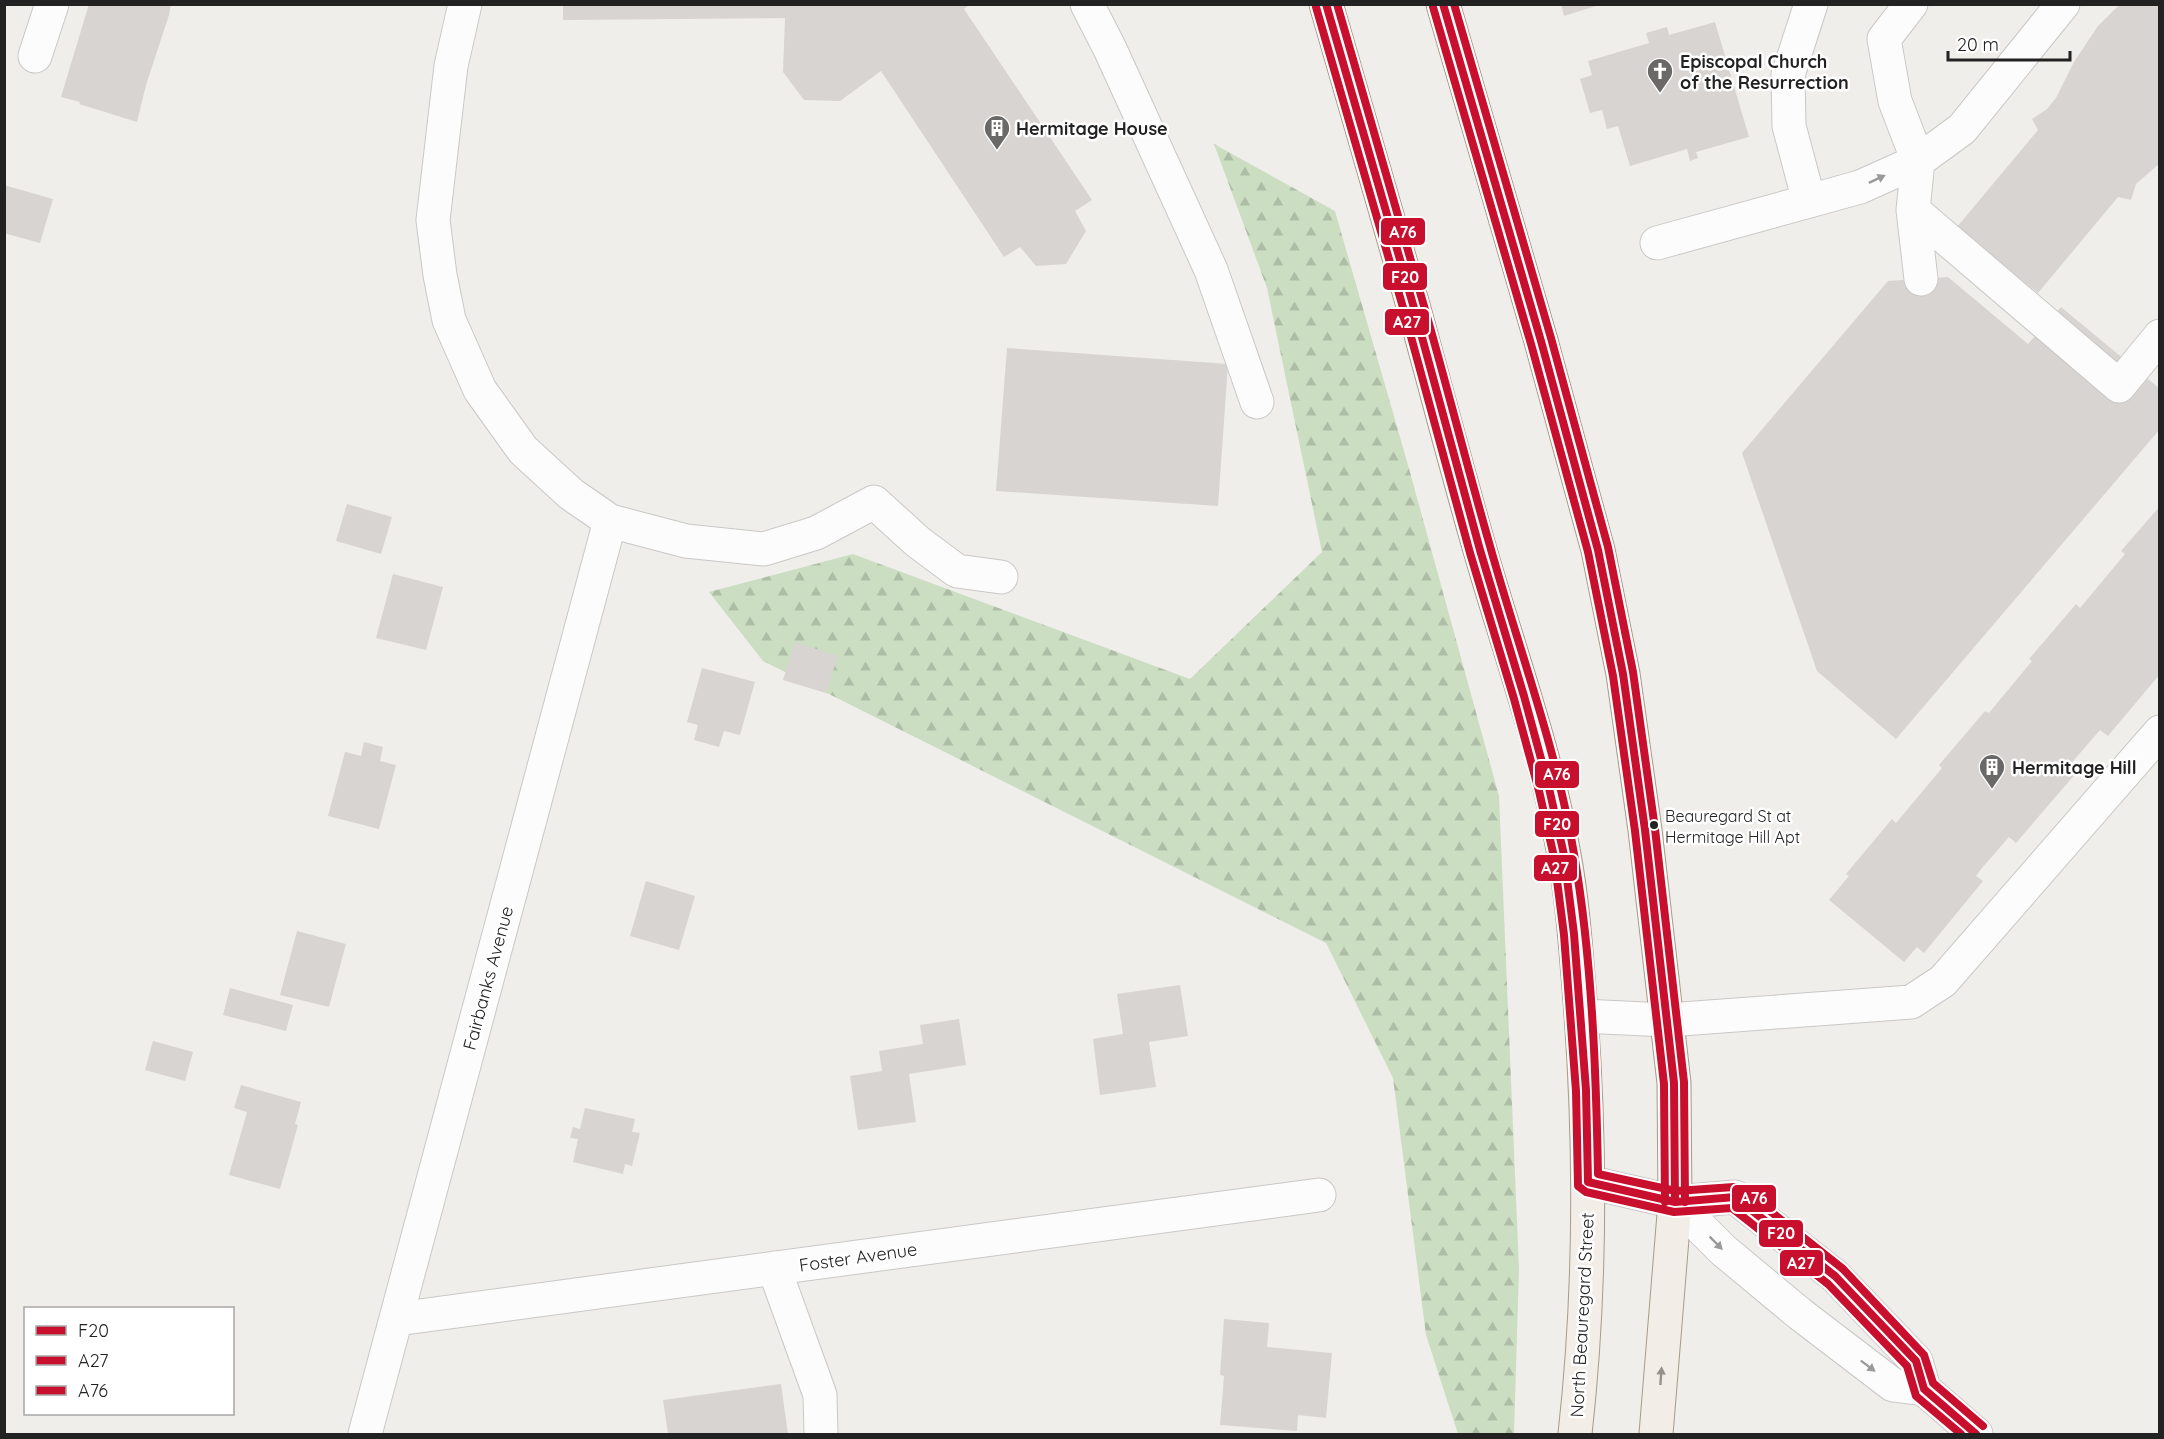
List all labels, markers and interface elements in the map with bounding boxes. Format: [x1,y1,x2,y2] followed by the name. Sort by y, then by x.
[1948,24,2070,62] scale bar
[1957,33,1999,56] text: 20 m
[1680,50,1849,94] place label: Episcopal Church of the Resurrection
[1645,56,1675,94] church icon: Episcopal Church of the Resurrection
[982,113,1012,151] building icon: Hermitage House
[1016,117,1168,140] place label: Hermitage House
[1869,175,1886,184] one-way arrow
[1380,217,1426,246] line badge: A76
[1389,222,1417,242] text: A76
[1382,262,1428,291] line badge: F20
[1391,267,1419,287] text: F20
[1384,308,1430,336] line badge: A27
[1393,312,1421,332] text: A27
[1977,752,2007,790] building icon: Hermitage Hill
[2012,756,2137,779] place label: Hermitage Hill
[1534,760,1580,789] line badge: A76
[1543,764,1571,784] text: A76
[1665,806,1800,847] place label: Beauregard St at Hermitage Hill Apt
[1534,810,1580,838] line badge: F20
[1543,814,1571,834] text: F20
[1648,819,1660,831] marker: Beauregard St at Hermitage Hill Apt
[1533,854,1578,882] line badge: A27
[1541,858,1569,878] text: A27
[458,903,518,1053] street label: Fairbanks Avenue
[1731,1184,1777,1213] line badge: A76
[1740,1188,1768,1208] text: A76
[1565,1212,1599,1418] street label: North Beauregard Street
[1758,1219,1804,1248] line badge: F20
[1767,1223,1795,1243] text: F20
[1709,1236,1724,1250] one-way arrow
[798,1237,918,1277] street label: Foster Avenue
[1779,1249,1824,1277] line badge: A27
[1787,1253,1815,1273] text: A27
[24,1307,234,1415] legend
[78,1319,109,1342] text: F20
[78,1349,109,1372] text: A27
[1860,1359,1875,1371] one-way arrow
[1656,1367,1666,1386] one-way arrow
[78,1379,108,1402] text: A76

